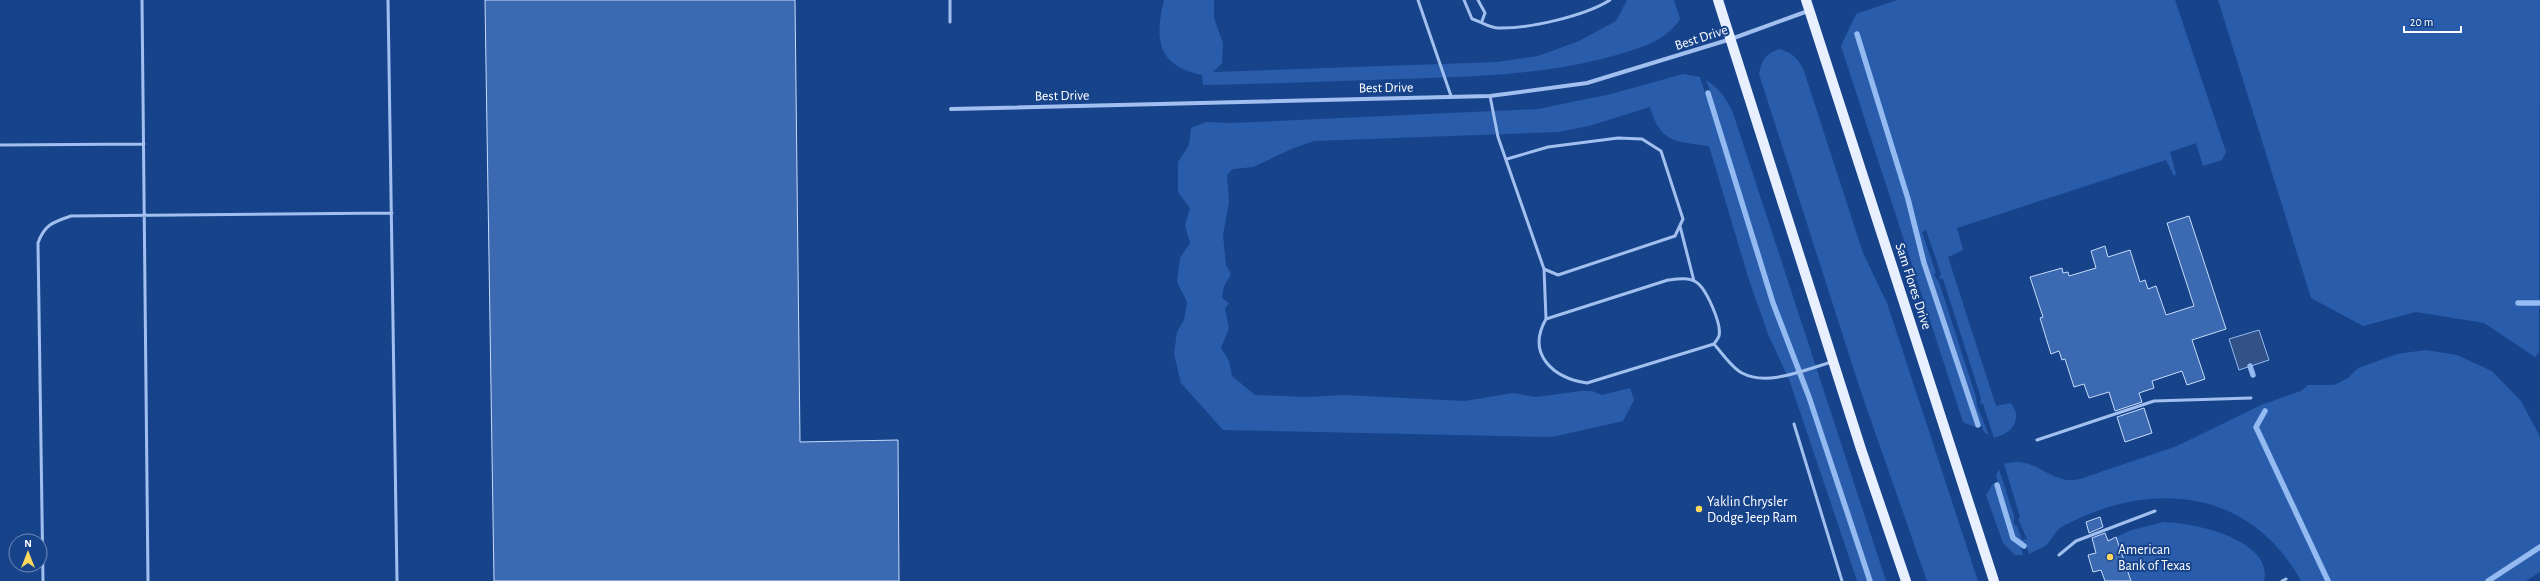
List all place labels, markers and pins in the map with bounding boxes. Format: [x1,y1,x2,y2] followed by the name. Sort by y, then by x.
[1707,495,1797,525] place label: Yaklin Chrysler Dodge Jeep Ram
[1694,504,1704,514] marker: Yaklin Chrysler Dodge Jeep Ram
[2118,543,2191,573] place label: American Bank of Texas
[2105,552,2115,562] marker: American Bank of Texas

